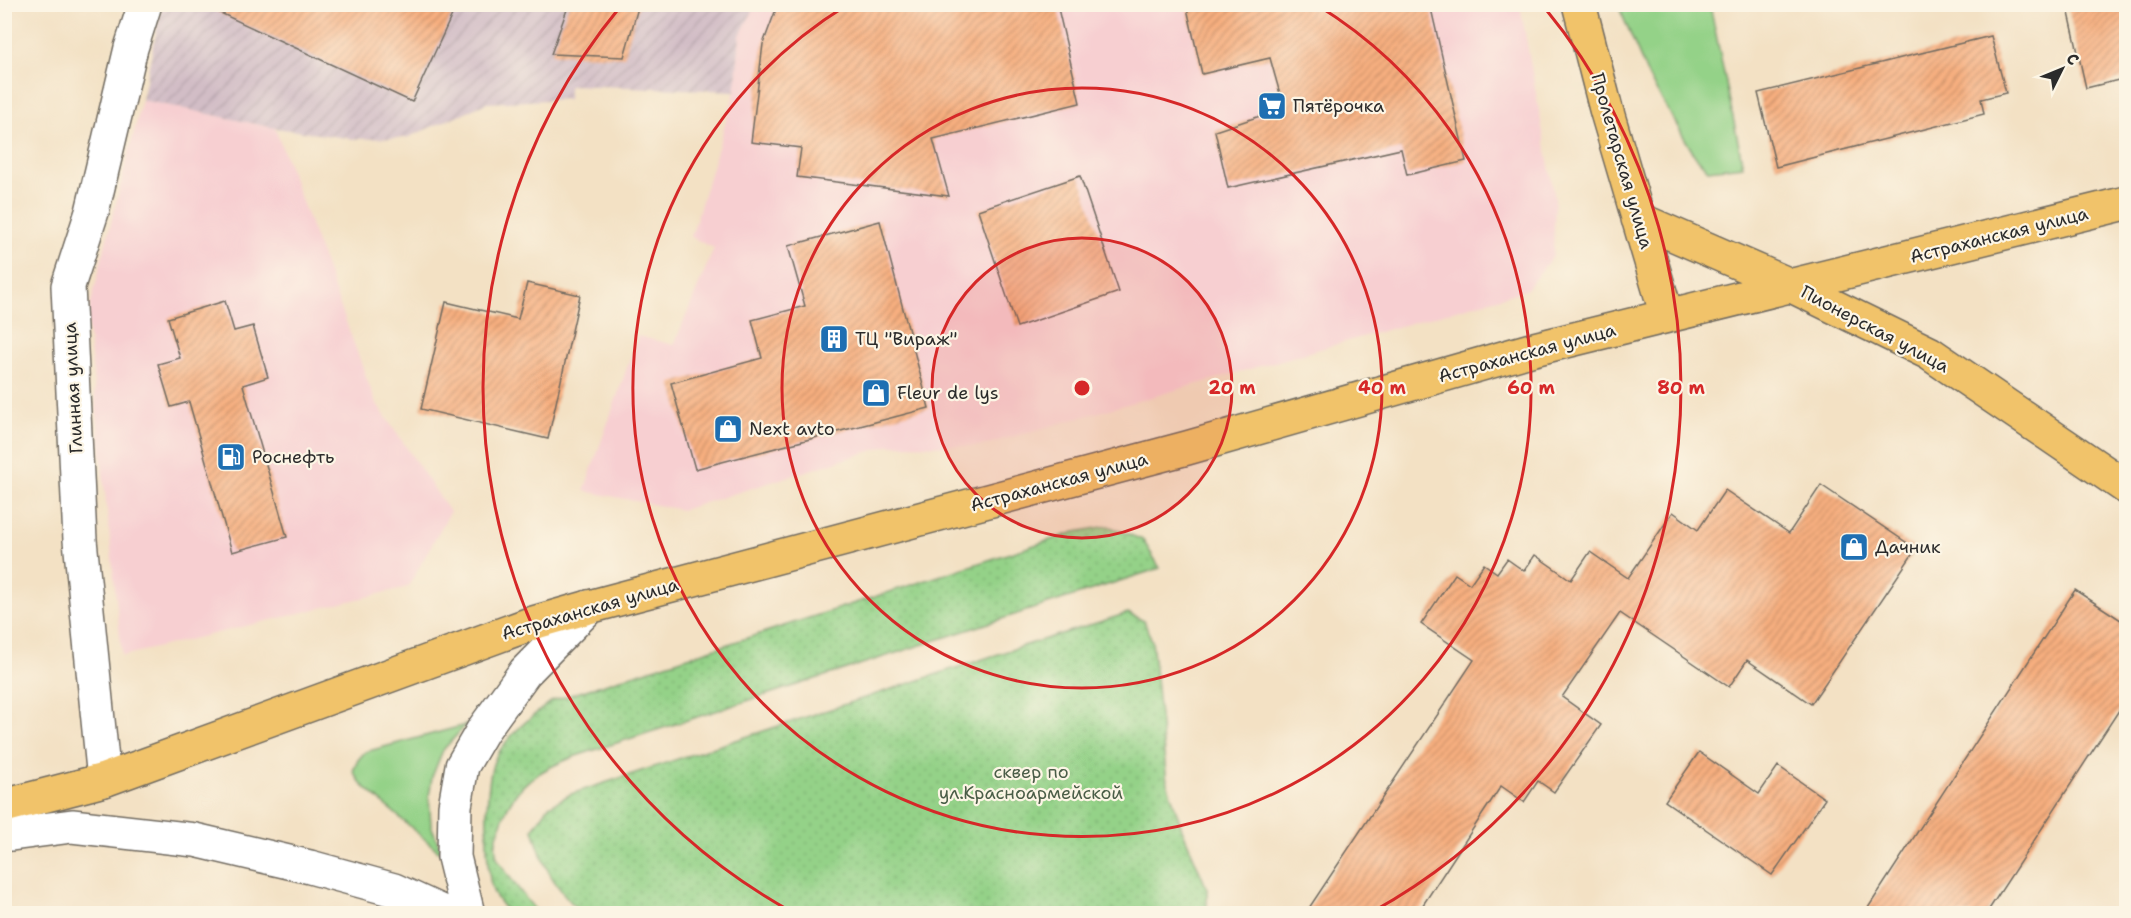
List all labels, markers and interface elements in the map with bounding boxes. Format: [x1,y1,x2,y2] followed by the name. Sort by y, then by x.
[2032,39,2092,99] north arrow
[2062,48,2084,70] text: С
[1585,70,1659,252] street label: Пролетарская улица
[1256,90,1288,122] supermarket icon: Пятёрочка
[1293,94,1384,118] place label: Пятёрочка
[1907,201,2091,269] street label: Астраханская улица
[1797,280,1953,378] street label: Пионерская улица
[1436,318,1618,388] street label: Астраханская улица
[58,322,88,454] street label: Глинная улица
[818,323,850,355] building icon: ТЦ "Вираж"
[855,327,957,351] place label: ТЦ "Вираж"
[1208,376,1256,400] text: 20 m
[1358,376,1406,400] text: 40 m
[1507,376,1555,400] text: 60 m
[1657,376,1705,400] text: 80 m
[860,377,892,409] shop icon: Fleur de lys
[1072,378,1092,398] centre of rings
[897,381,999,405] place label: Fleur de lys
[712,413,744,445] shop icon: Next avto
[749,417,835,441] place label: Next avto
[215,441,247,473] fuel station icon: Роснефть
[252,445,334,469] place label: Роснефть
[968,447,1150,517] street label: Астраханская улица
[1838,531,1870,563] shop icon: Дачник
[1875,535,1941,559] place label: Дачник
[499,572,681,646] street label: Астраханская улица
[939,760,1123,805] park label: сквер по ул.Красноармейской

